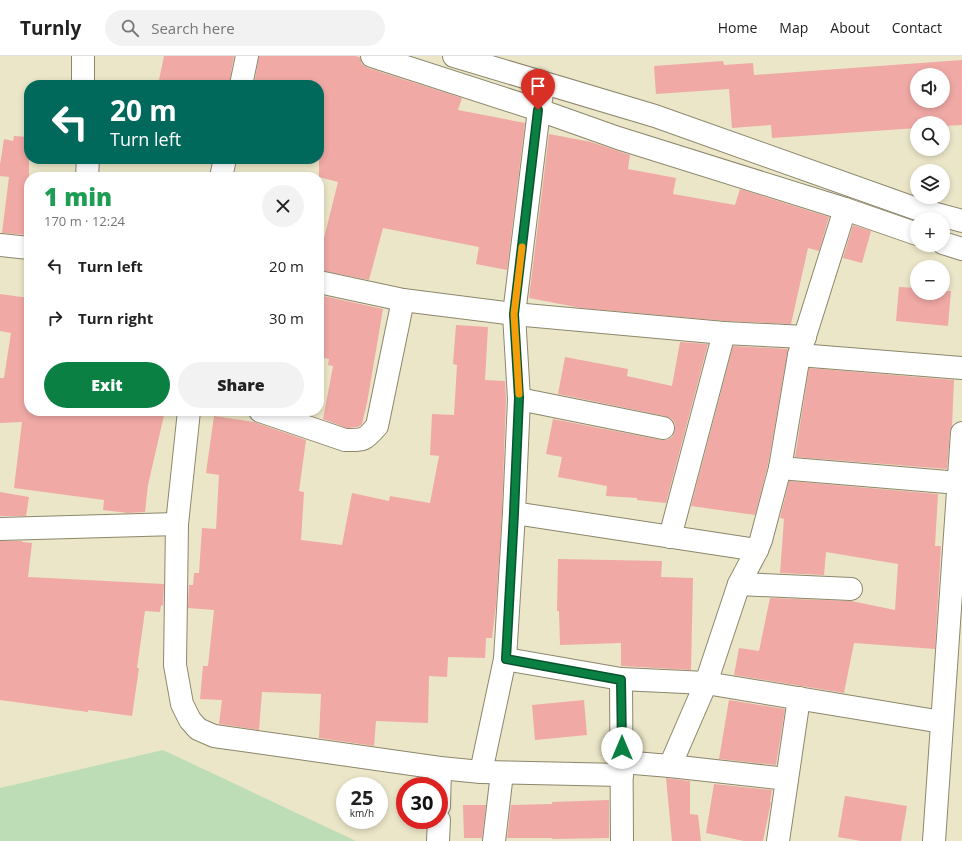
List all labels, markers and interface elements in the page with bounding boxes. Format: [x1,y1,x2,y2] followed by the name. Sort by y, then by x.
[105,10,385,46] search box
[20,15,81,41] text: Turnly
[119,17,141,39] icon: search
[151,18,235,38] text: Search here
[718,18,757,37] text: Home
[779,18,808,37] text: Map
[830,18,870,37] text: About
[892,18,942,37] text: Contact
[910,68,950,300] map controls
[910,68,950,108] button: sound
[521,69,555,110] pin
[527,75,549,97] icon: arrive
[110,91,177,129] text: 20 m
[44,96,96,148] icon: left
[910,116,950,156] button: search
[110,127,181,151] text: Turn left
[910,164,950,204] button: layers
[44,180,112,213] text: 1 min
[262,185,304,227] button: close
[44,212,125,230] text: 170 m · 12:24
[910,212,950,252] button: +
[44,255,66,277] icon: left
[78,256,143,276] text: Turn left
[269,256,304,276] text: 20 m
[910,260,950,300] button: −
[44,307,66,329] icon: right
[78,308,153,328] text: Turn right
[269,308,304,328] text: 30 m
[44,362,170,408] button: Exit
[178,362,304,408] button: Share
[601,727,643,769] position arrow
[396,777,448,829] speed limit sign: 30
[351,784,373,811] text: 25
[350,806,374,820] text: km/h

